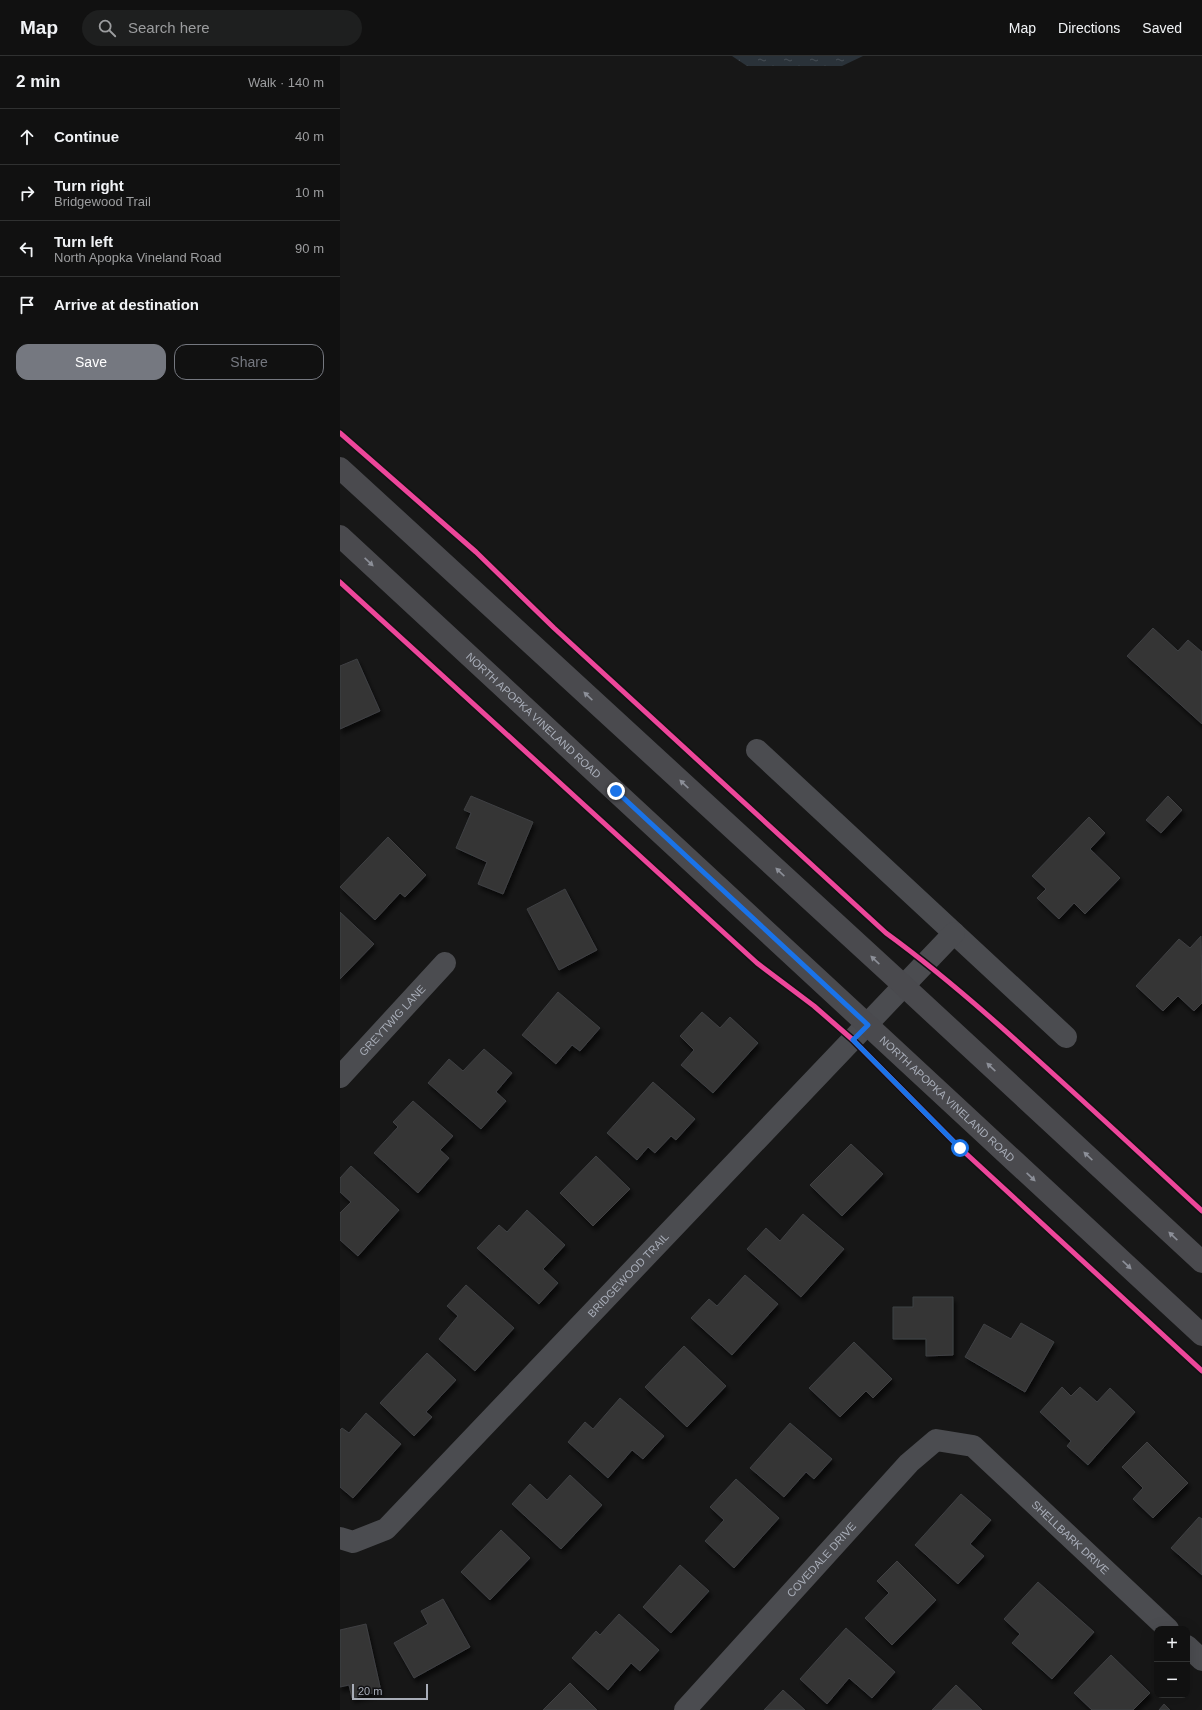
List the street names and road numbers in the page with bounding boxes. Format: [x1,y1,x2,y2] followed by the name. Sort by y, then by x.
[464,650,603,781] street label: NORTH APOPKA VINELAND ROAD
[357,983,428,1058] street label: GREYTWIG LANE
[878,1034,1017,1164] street label: NORTH APOPKA VINELAND ROAD
[585,1230,671,1320] street label: BRIDGEWOOD TRAIL
[1029,1498,1112,1577] street label: SHELLBARK DRIVE
[784,1520,858,1599] street label: COVEDALE DRIVE

